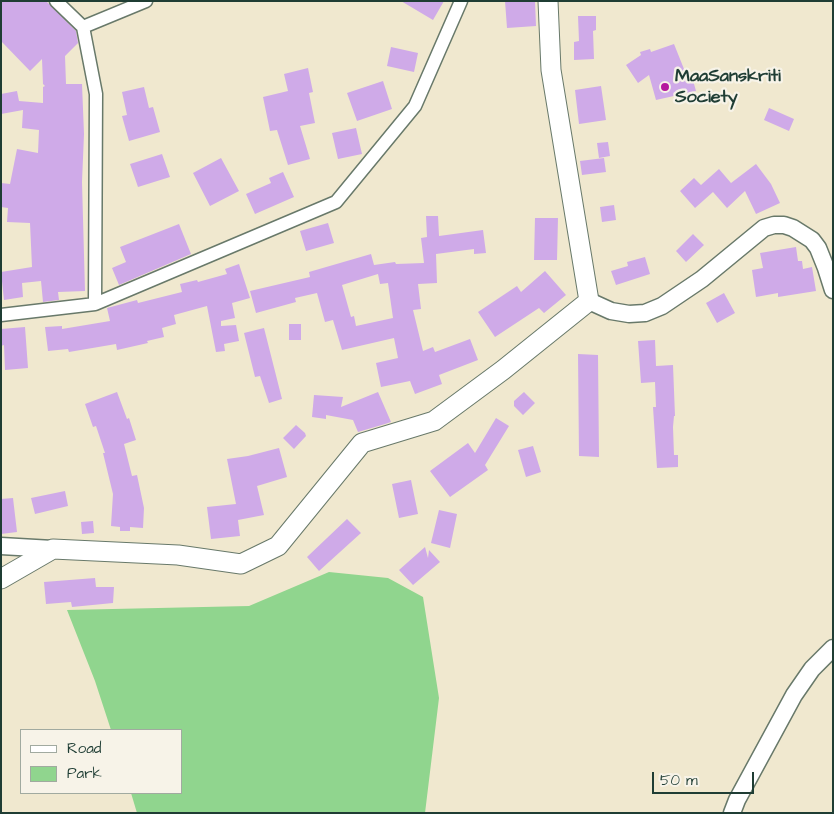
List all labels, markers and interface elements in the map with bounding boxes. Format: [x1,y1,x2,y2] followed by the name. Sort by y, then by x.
[675,66,781,108] place label: MaaSanskriti Society
[659,81,671,93] marker: MaaSanskriti Society
[20,729,182,794] legend
[67,738,101,759] text: Road
[654,762,756,794] scale bar
[67,763,102,784] text: Park
[660,770,698,791] text: 50 m

